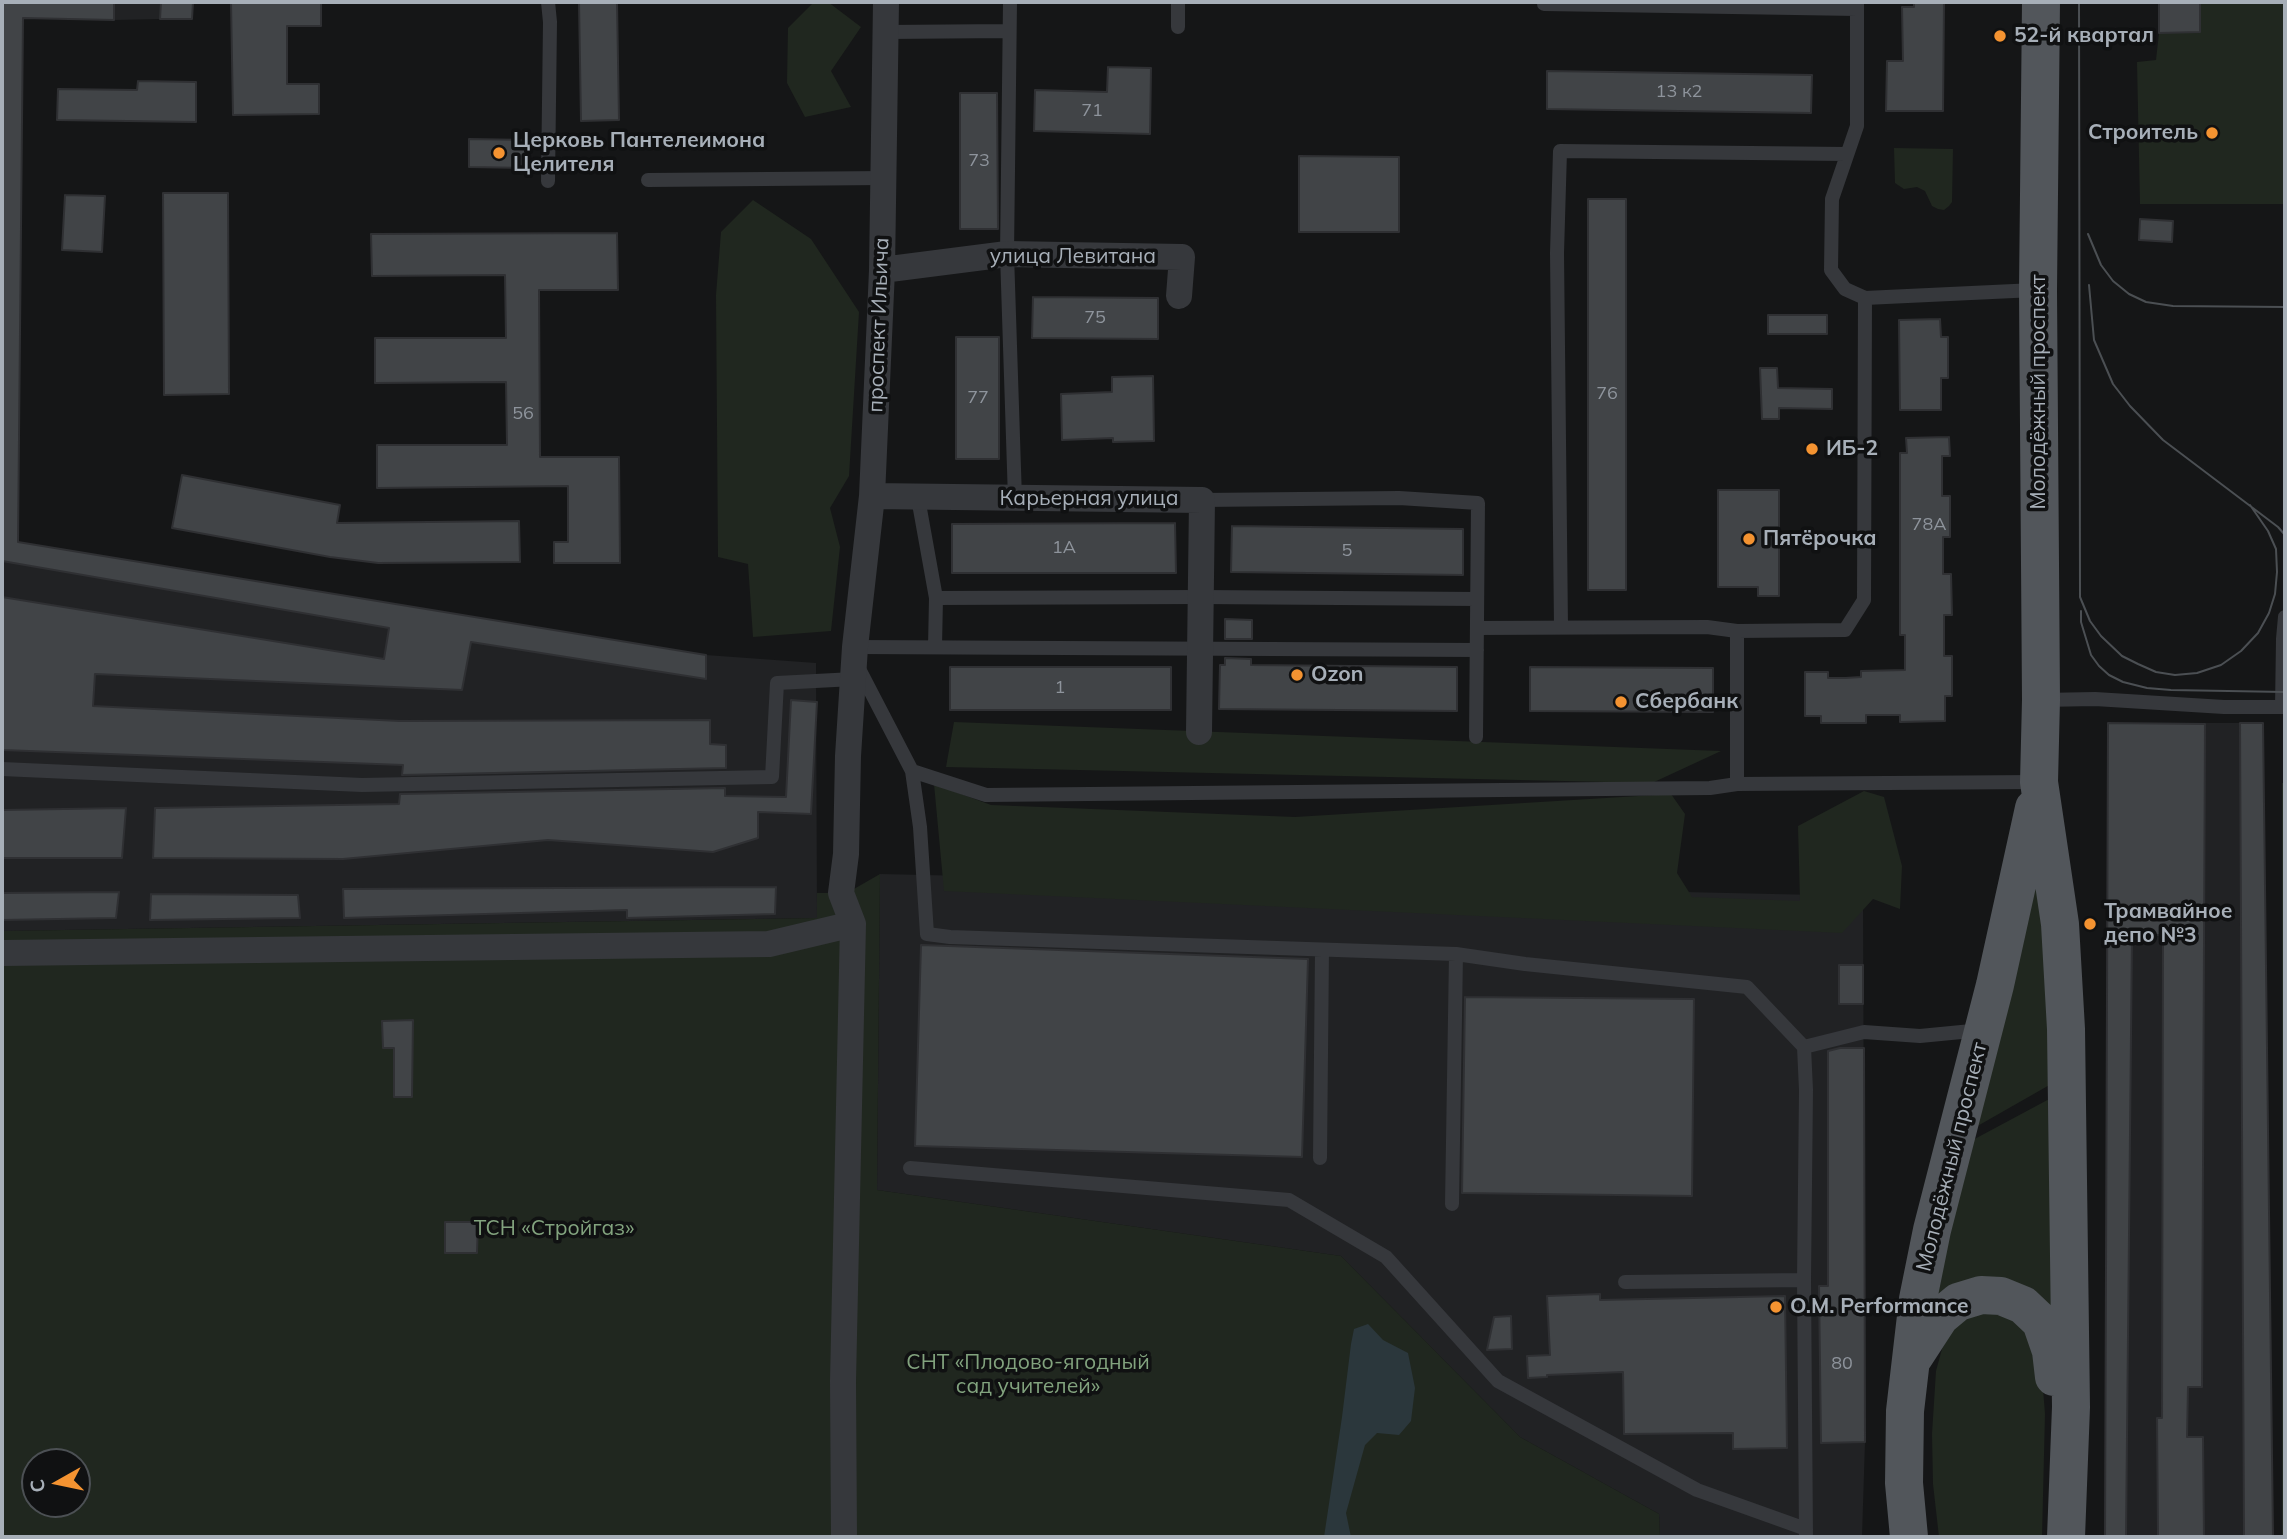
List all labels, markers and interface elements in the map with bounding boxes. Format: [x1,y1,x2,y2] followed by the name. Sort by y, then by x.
[2014,23,2154,49] place label: 52-й квартал
[1992,28,2008,44] marker: 52-й квартал
[1656,81,1702,103] house number: 13 к2
[1081,100,1103,122] house number: 71
[2088,120,2198,146] place label: Строитель
[2204,125,2220,141] marker: Строитель
[513,128,765,178] place label: Церковь Пантелеимона Целителя
[491,145,507,161] marker: Церковь Пантелеимона Целителя
[968,150,990,172] house number: 73
[863,237,895,413] street label: проспект Ильича
[990,244,1156,270] street label: улица Левитана
[2026,274,2052,510] street label: Молодёжный проспект
[1084,307,1106,329] house number: 75
[1596,383,1618,405] house number: 76
[967,387,989,409] house number: 77
[512,403,534,425] house number: 56
[1826,436,1878,462] place label: ИБ-2
[1804,441,1820,457] marker: ИБ-2
[1000,486,1178,512] street label: Карьерная улица
[1912,514,1946,536] house number: 78А
[1763,526,1877,552] place label: Пятёрочка
[1741,531,1757,547] marker: Пятёрочка
[1052,537,1076,559] house number: 1А
[1342,540,1352,562] house number: 5
[1311,662,1363,688] place label: Ozon
[1289,667,1305,683] marker: Ozon
[1055,677,1065,699] house number: 1
[1635,689,1738,715] place label: Сбербанк
[1613,694,1629,710] marker: Сбербанк
[2104,899,2233,949] place label: Трамвайное депо №3
[2082,916,2098,932] marker: Трамвайное депо №3
[1911,1040,1993,1274] street label: Молодёжный проспект
[474,1216,634,1242] park label: ТСН «Стройгаз»
[1790,1294,1969,1320] place label: O.M. Performance
[1768,1299,1784,1315] marker: O.M. Performance
[906,1350,1150,1400] park label: СНТ «Плодово-ягодный сад учителей»
[1831,1353,1853,1375] house number: 80
[21,1448,91,1518] north arrow
[24,1478,50,1494] text: С

